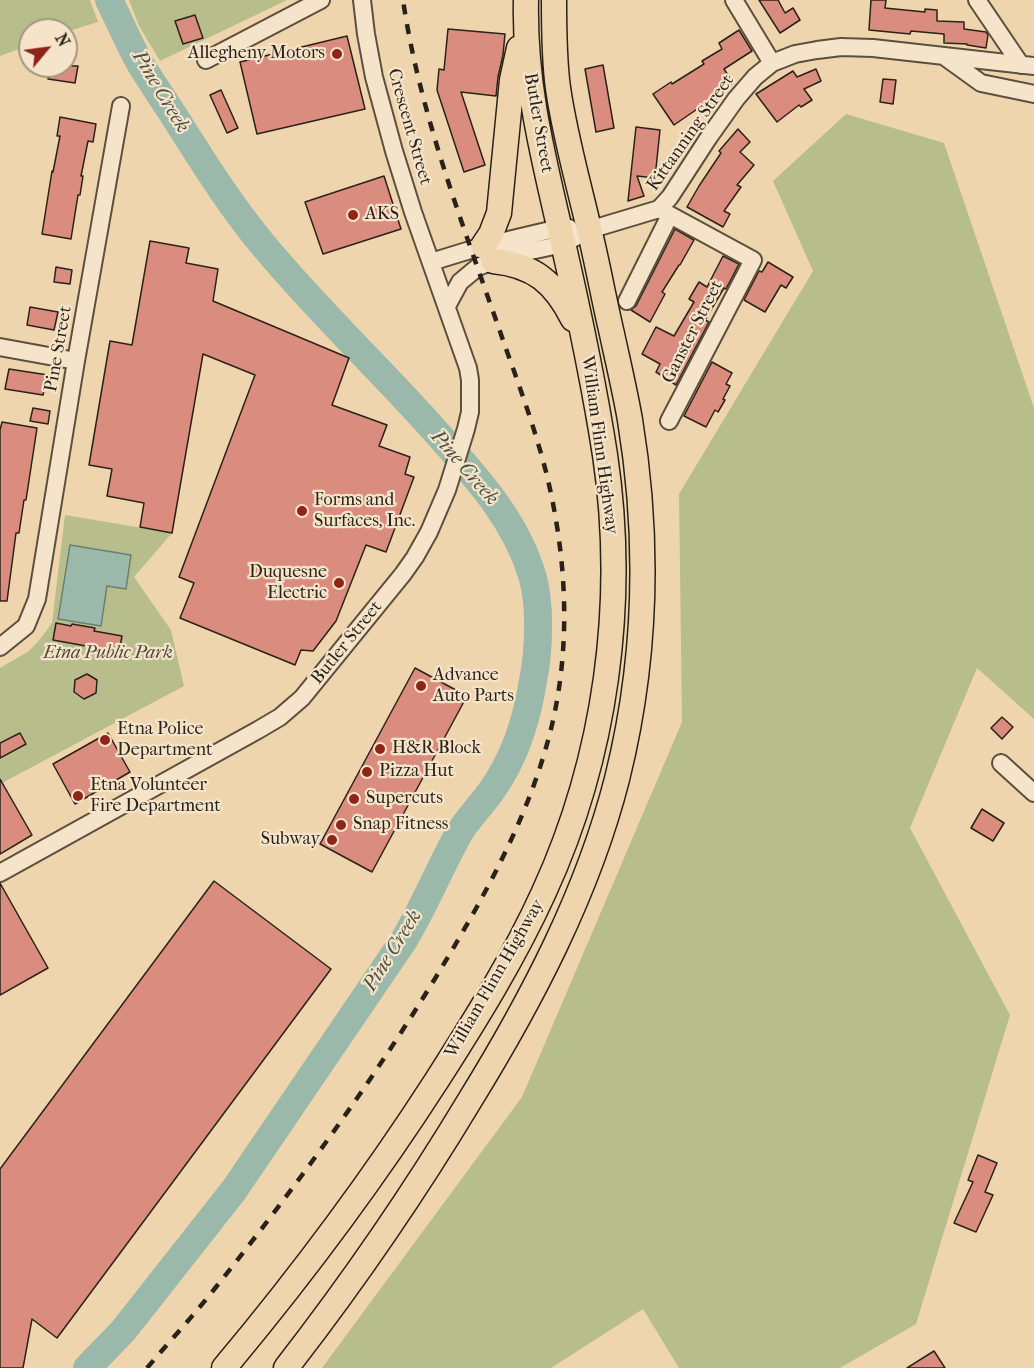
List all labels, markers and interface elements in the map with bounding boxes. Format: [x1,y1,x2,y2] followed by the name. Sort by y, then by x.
[18,18,78,78] north arrow
[51,30,74,50] text: N
[188,43,325,65] place label: Allegheny Motors
[126,47,194,137] water label: Pine Creek
[330,47,344,61] marker: Allegheny Motors
[382,66,436,188] street label: Crescent Street
[519,71,557,175] street label: Butler Street
[643,71,739,195] street label: Kittanning Street
[365,204,399,226] place label: AKS
[346,208,360,222] marker: AKS
[658,277,728,387] street label: Ganster Street
[41,304,77,394] street label: Pine Street
[576,354,622,536] street label: William Flinn Highway
[425,426,503,510] water label: Pine Creek
[314,490,415,532] place label: Forms and Surfaces, Inc.
[295,504,309,518] marker: Forms and Surfaces, Inc.
[249,562,327,604] place label: Duquesne Electric
[332,576,346,590] marker: Duquesne Electric
[307,597,387,689] street label: Butler Street
[43,643,173,665] park label: Etna Public Park
[433,665,514,708] place label: Advance Auto Parts
[414,679,428,693] marker: Advance Auto Parts
[117,719,212,762] place label: Etna Police Department
[98,733,112,747] marker: Etna Police Department
[392,738,481,760] place label: H&R Block
[373,742,387,756] marker: H&R Block
[379,761,454,783] place label: Pizza Hut
[360,765,374,779] marker: Pizza Hut
[90,775,221,818] place label: Etna Volunteer Fire Department
[366,788,443,810] place label: Supercuts
[71,789,85,803] marker: Etna Volunteer Fire Department
[347,792,361,806] marker: Supercuts
[353,814,448,836] place label: Snap Fitness
[334,818,348,832] marker: Snap Fitness
[261,829,320,851] place label: Subway
[325,833,339,847] marker: Subway
[441,896,549,1062] street label: William Flinn Highway
[359,906,427,996] water label: Pine Creek

